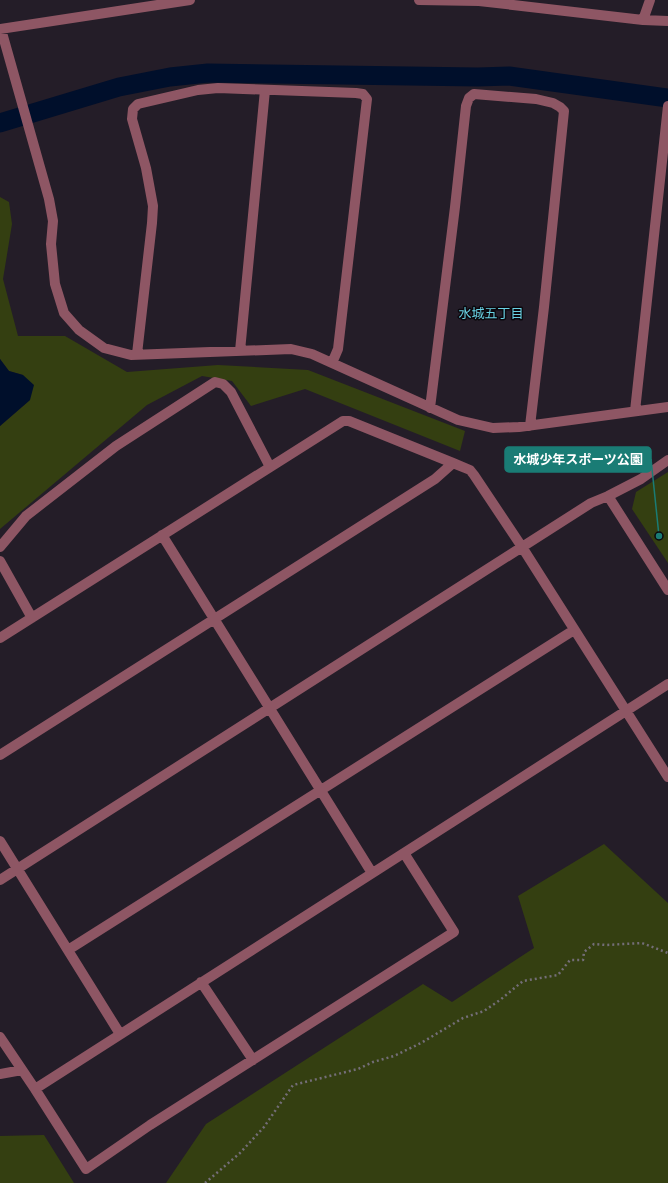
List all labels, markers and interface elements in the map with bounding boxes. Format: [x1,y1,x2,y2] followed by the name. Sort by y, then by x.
[458,305,524,321] district label: 水城五丁目
[505,447,651,472] callout: 水城少年スポーツ公園
[513,451,643,467] text: 水城少年スポーツ公園

